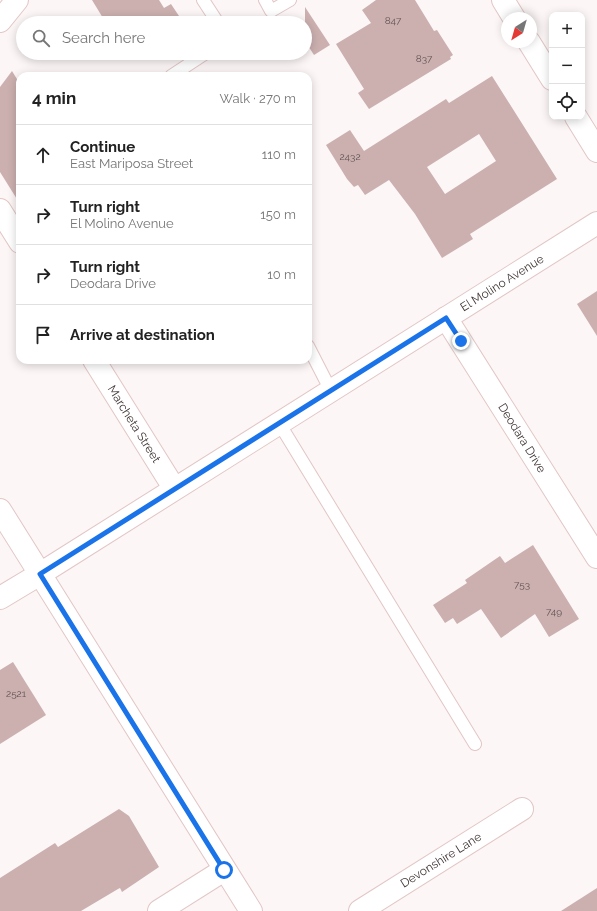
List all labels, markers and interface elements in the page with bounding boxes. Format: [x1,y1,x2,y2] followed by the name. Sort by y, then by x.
[501,12,537,48] north arrow
[549,12,585,120] map controls
[549,12,585,48] button: +
[385,15,402,26] house number: 847
[16,16,312,60] search box
[30,27,52,49] icon: search
[62,29,145,47] text: Search here
[549,48,585,84] button: −
[416,53,433,64] house number: 837
[549,84,585,120] button: locate
[32,88,76,108] text: 4 min
[220,91,296,106] text: Walk · 270 m
[70,138,135,156] text: Continue
[32,144,54,166] icon: ahead
[262,147,296,162] text: 110 m
[339,151,361,162] house number: 2432
[70,156,193,171] text: East Mariposa Street
[70,198,140,216] text: Turn right
[32,204,54,226] icon: right
[260,207,296,222] text: 150 m
[70,216,174,231] text: El Molino Avenue
[458,252,546,314] street label: El Molino Avenue
[70,258,140,276] text: Turn right
[32,264,54,286] icon: right
[267,267,296,282] text: 10 m
[70,276,156,291] text: Deodara Drive
[32,324,54,346] icon: arrive
[70,326,215,344] text: Arrive at destination
[452,332,470,350] route end
[105,383,163,465] street label: Marcheta Street
[495,401,549,475] street label: Deodara Drive
[514,579,530,590] house number: 753
[546,606,562,617] house number: 749
[6,688,27,699] house number: 2521
[398,829,484,891] street label: Devonshire Lane
[215,861,233,879] route start

